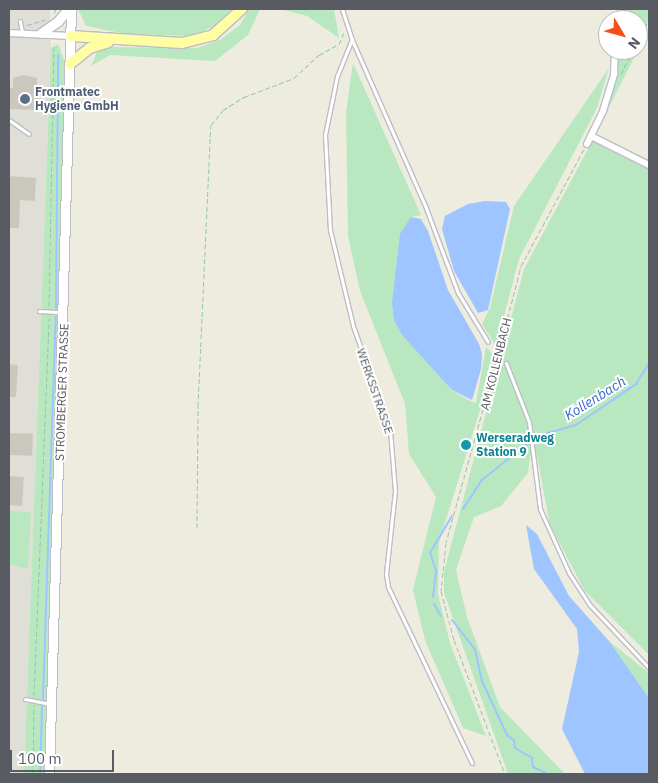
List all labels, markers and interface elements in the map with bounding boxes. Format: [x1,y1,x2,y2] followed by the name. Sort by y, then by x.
[598,10,648,60] north arrow
[624,34,644,53] text: N
[35,85,119,113] place label: Frontmatec Hygiene GmbH
[19,93,31,105] marker: Frontmatec Hygiene GmbH
[478,316,514,412] street label: AM KOLLENBACH
[52,323,72,461] street label: STROMBERGER STRASSE
[354,346,396,436] street label: WERKSSTRASSE
[561,373,629,423] water label: Kollenbach
[476,431,554,459] place label: Werseradweg Station 9
[460,439,472,451] marker: Werseradweg Station 9
[12,740,116,772] scale bar
[18,749,62,768] text: 100 m

